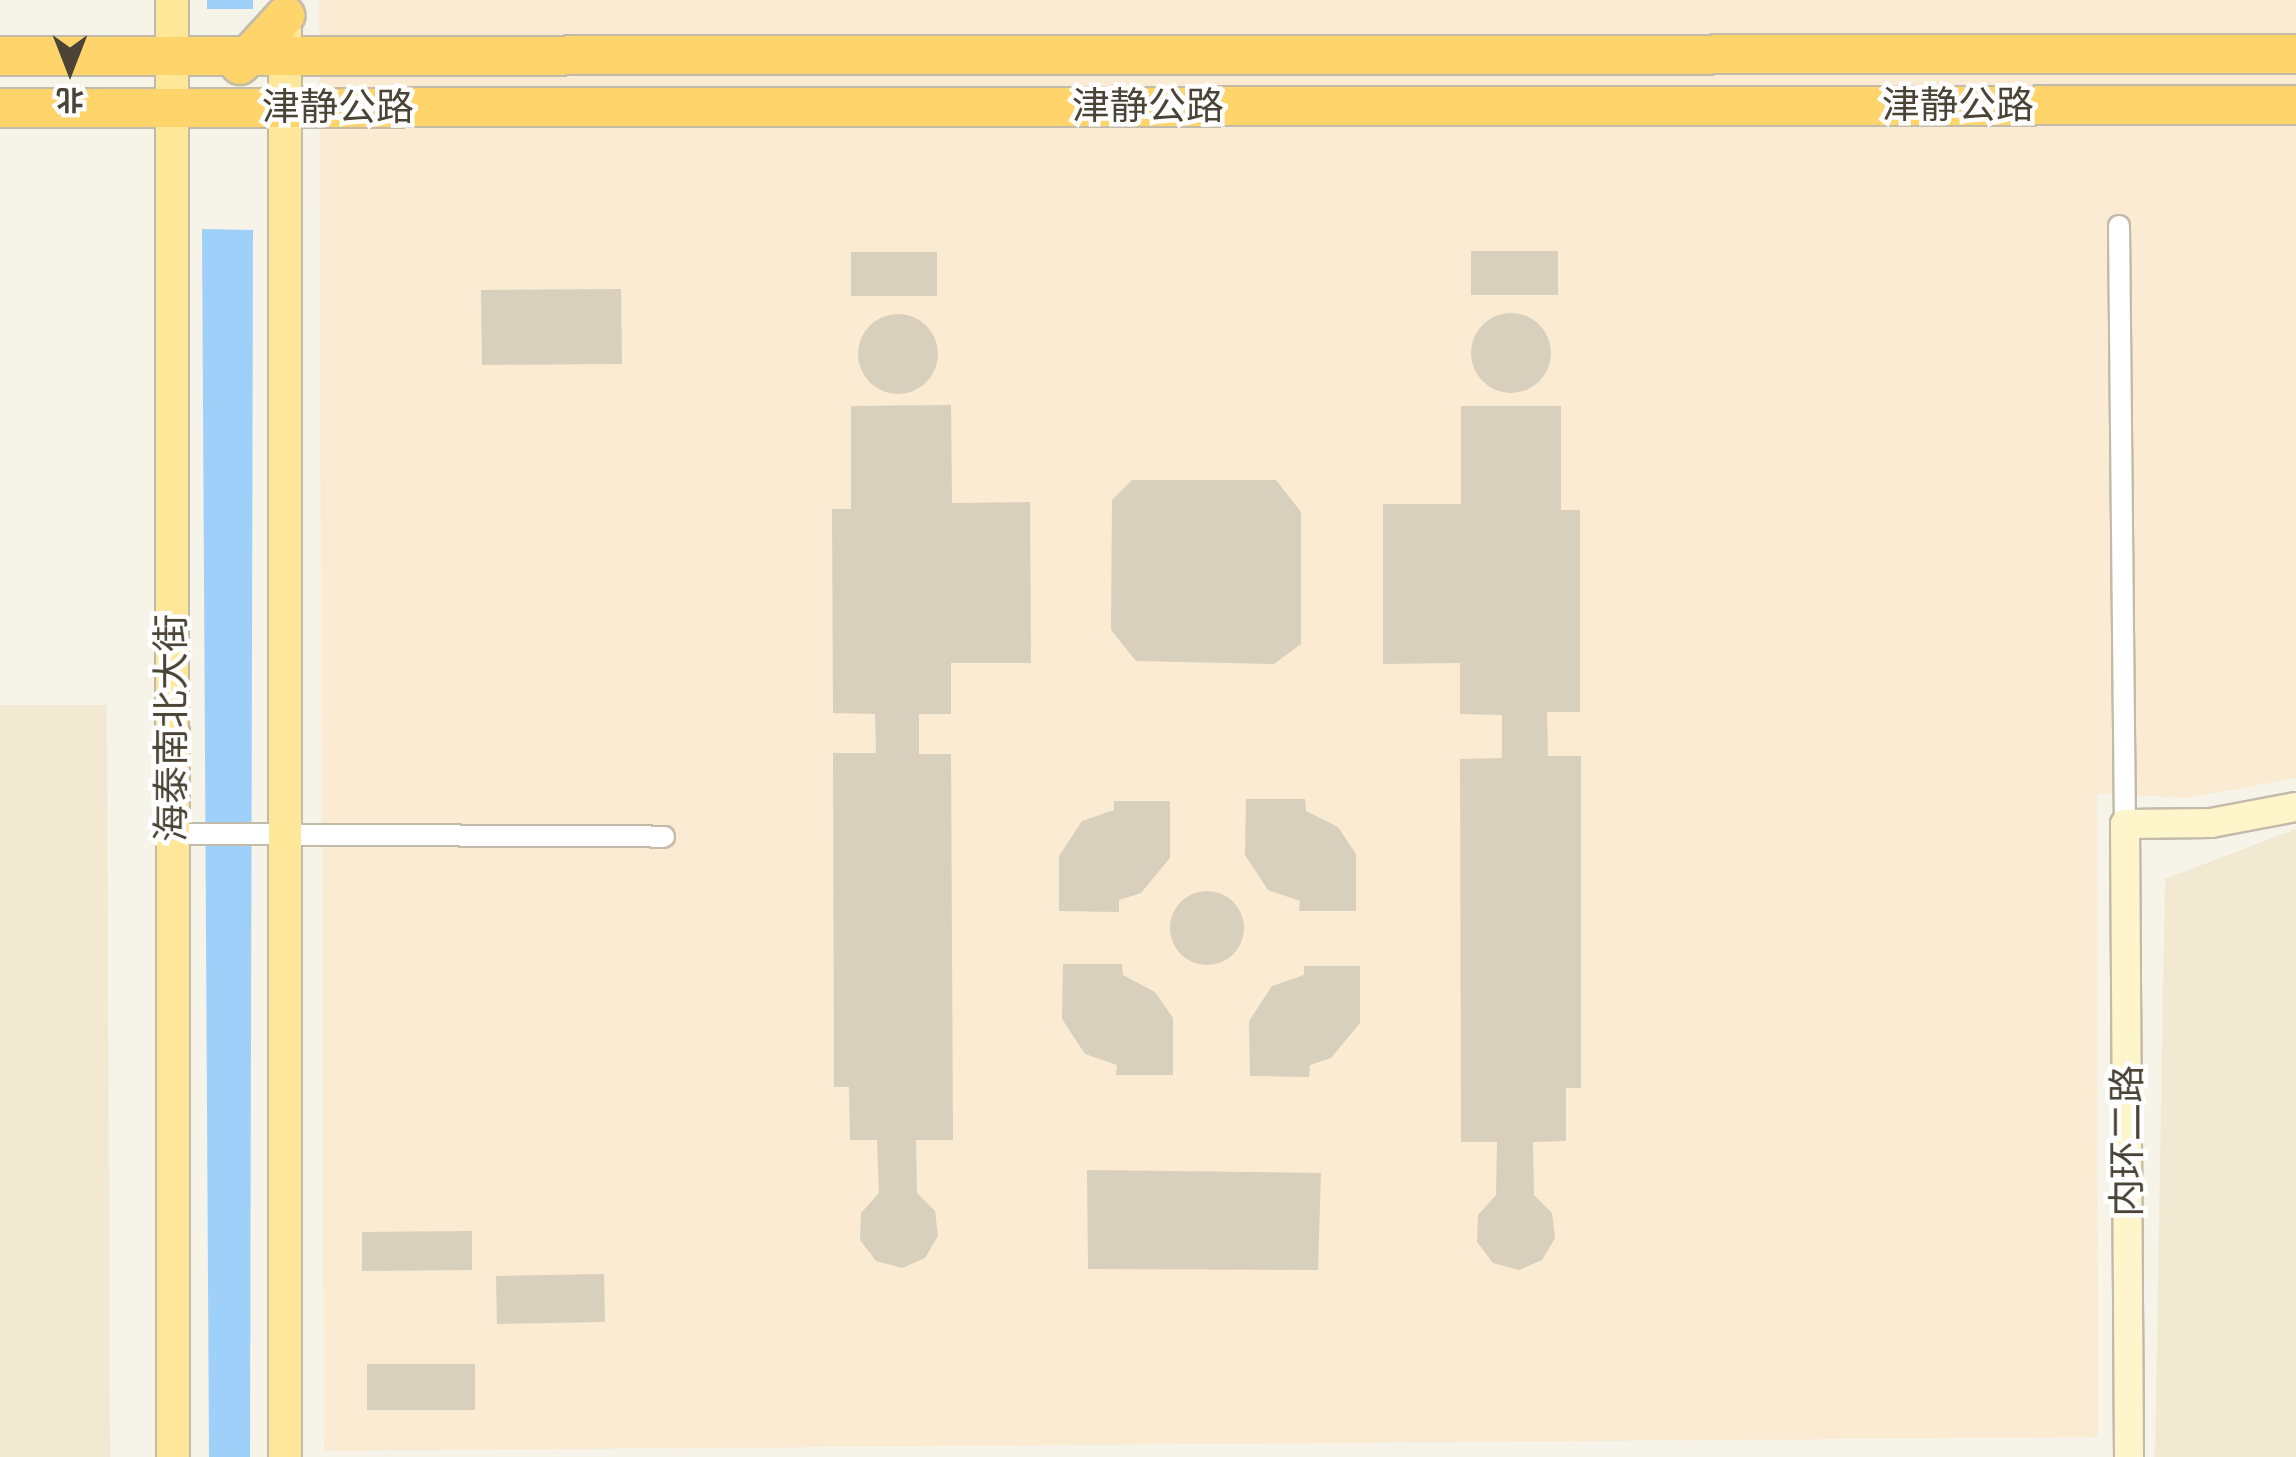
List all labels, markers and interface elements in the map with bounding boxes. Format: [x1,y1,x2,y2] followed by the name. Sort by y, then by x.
[20,20,120,120] north arrow
[56,79,84,122] text: 北
[1882,82,2034,128] street label: 津静公路
[1072,83,1224,129] street label: 津静公路
[262,84,414,130] street label: 津静公路
[148,614,194,842] street label: 海泰南北大街
[2104,1065,2150,1217] street label: 内环二路

